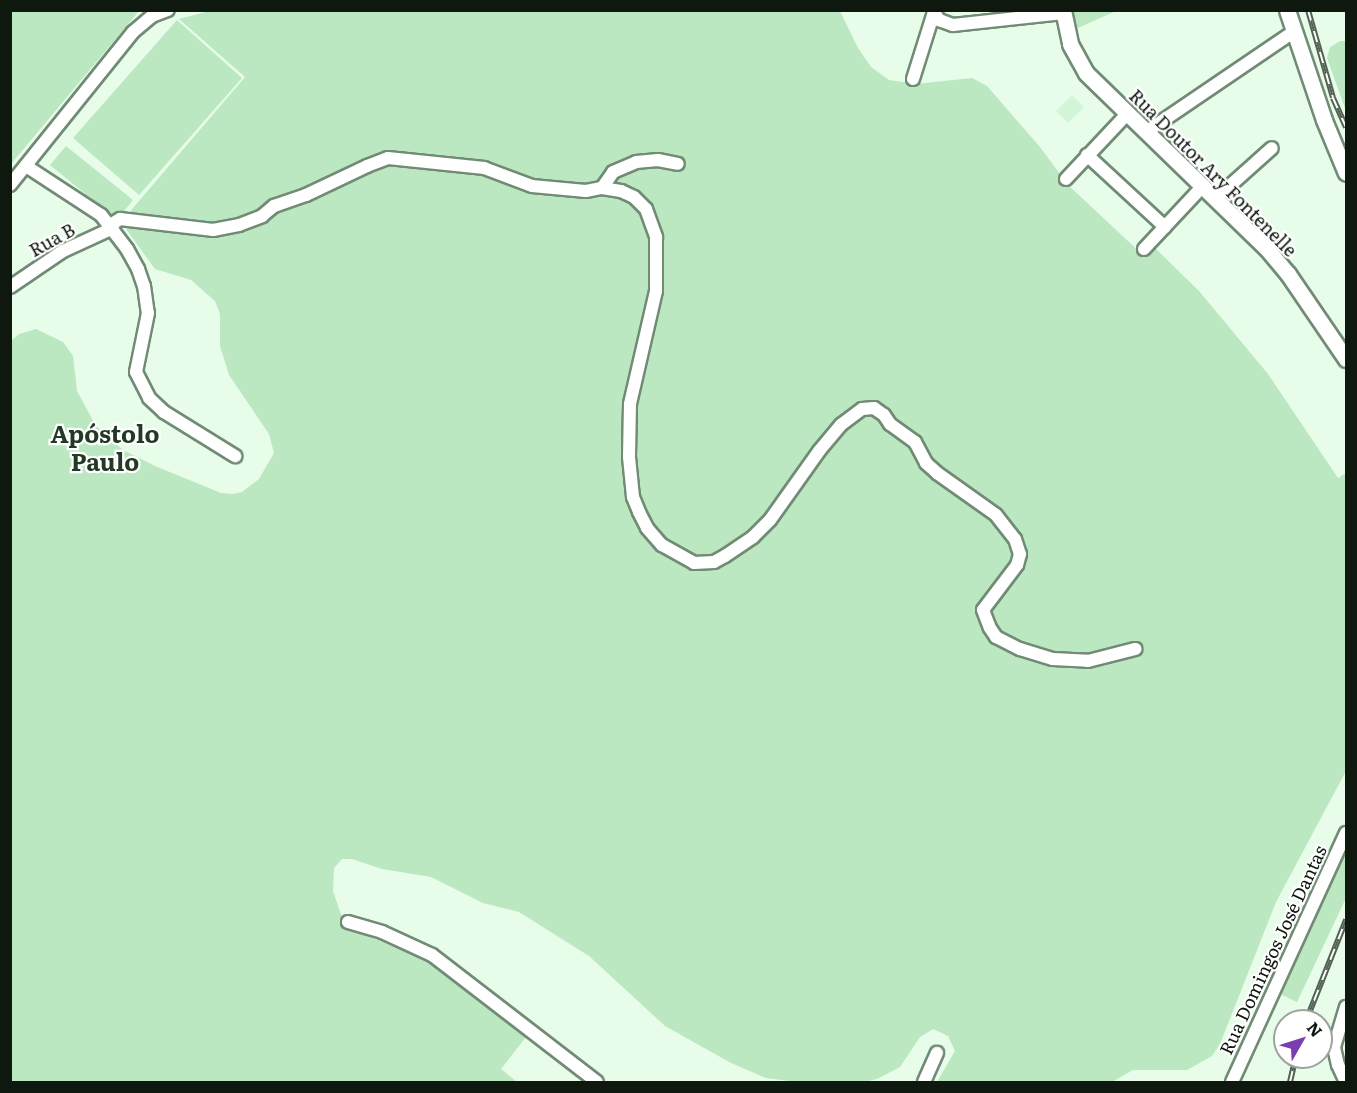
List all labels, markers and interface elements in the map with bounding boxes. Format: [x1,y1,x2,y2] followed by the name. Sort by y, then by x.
[1125,85,1301,261] street label: Rua Doutor Ary Fontenelle
[25,219,79,261] street label: Rua B
[51,419,159,475] district label: Apóstolo Paulo
[1215,842,1331,1058] street label: Rua Domingos José Dantas
[1273,1009,1333,1069] north arrow
[1302,1016,1329,1042] text: N

